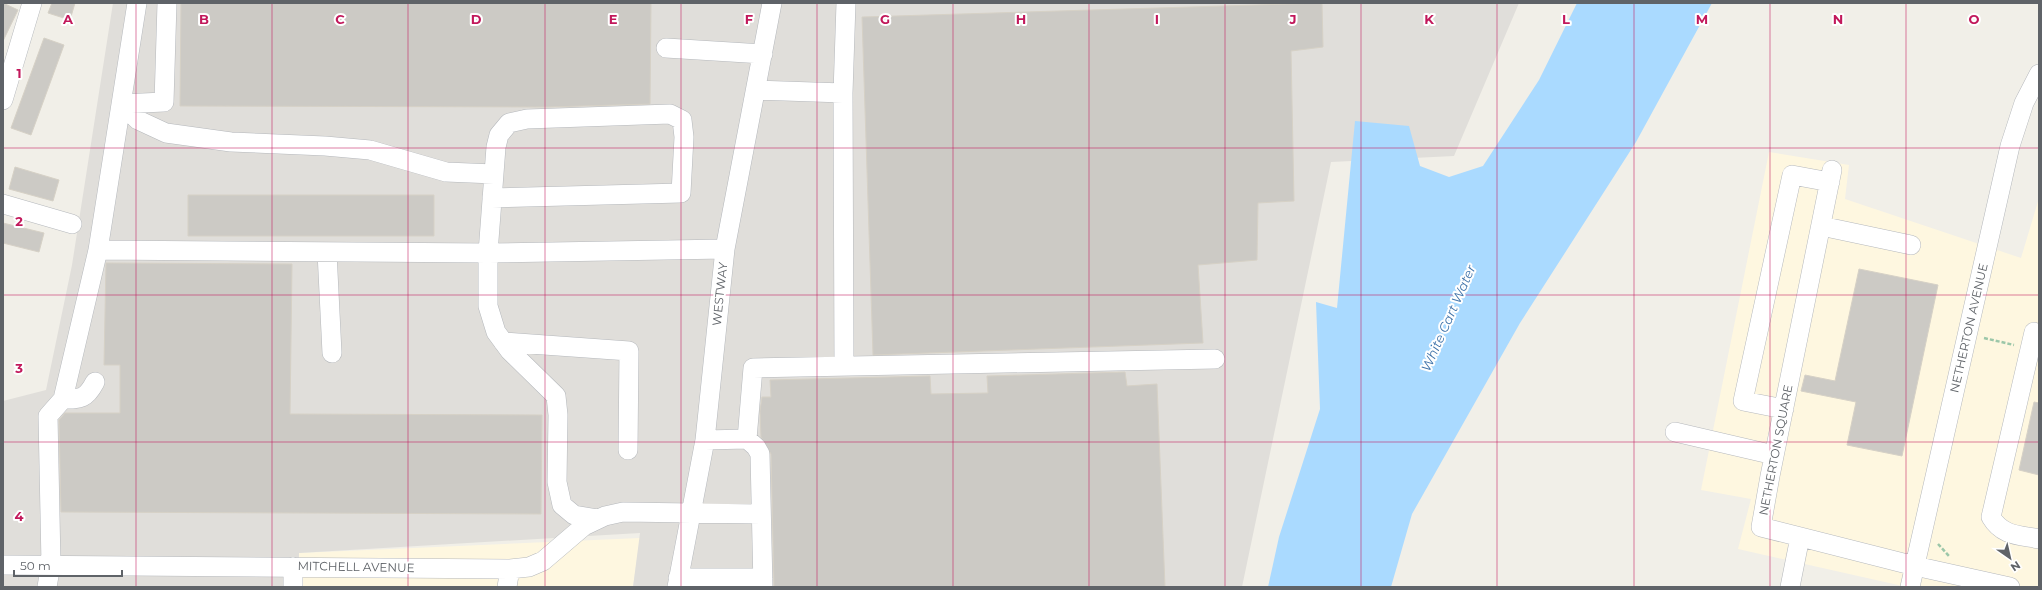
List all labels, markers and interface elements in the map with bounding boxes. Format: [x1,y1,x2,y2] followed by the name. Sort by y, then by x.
[62,11,74,27] text: A
[199,11,209,27] text: B
[335,11,345,27] text: C
[471,11,482,27] text: D
[609,11,618,27] text: E
[745,11,753,27] text: F
[880,11,890,27] text: G
[1016,11,1026,27] text: H
[1155,11,1159,27] text: I
[1288,11,1297,27] text: J
[1424,11,1434,27] text: K
[1562,11,1570,27] text: L
[1696,11,1708,27] text: M
[1833,11,1843,27] text: N
[1969,11,1980,27] text: O
[16,65,22,81] text: 1
[15,213,23,229] text: 2
[709,261,730,326] street label: WESTWAY
[1417,262,1479,374] water label: White Cart Water
[1946,262,1991,394] street label: NETHERTON AVENUE
[14,360,23,376] text: 3
[1755,383,1796,517] street label: NETHERTON SQUARE
[15,508,24,524] text: 4
[1990,538,2030,578] north arrow
[14,552,122,578] scale bar
[20,558,51,573] text: 50 m
[297,558,415,575] street label: MITCHELL AVENUE
[2008,558,2023,575] text: N

